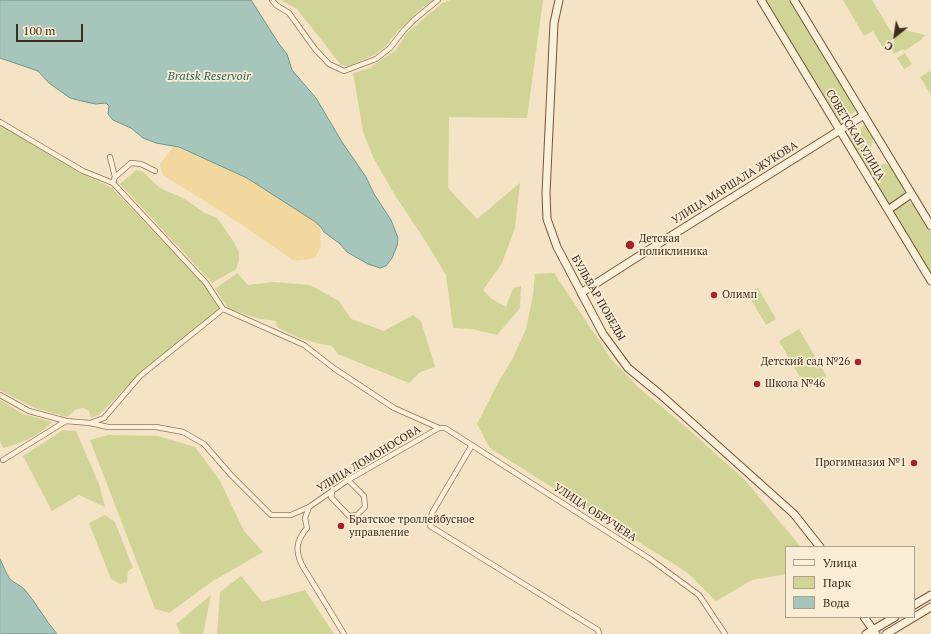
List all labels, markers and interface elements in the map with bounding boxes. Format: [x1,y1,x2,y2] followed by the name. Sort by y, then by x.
[18,16,85,42] scale bar
[875,16,915,56] north arrow
[23,23,55,38] text: 100 m
[882,39,896,54] text: С
[167,70,251,84] water label: Bratsk Reservoir
[823,87,887,183] street label: СОВЕТСКАЯ УЛИЦА
[670,139,800,227] street label: УЛИЦА МАРШАЛА ЖУКОВА
[639,232,708,258] place label: Детская поликлиника
[624,239,636,251] marker: Детская поликлиника
[568,253,628,343] street label: БУЛЬВАР ПОБЕДЫ
[722,288,757,302] place label: Олимп
[709,290,719,300] marker: Олимп
[761,355,850,369] place label: Детский сад №26
[853,357,863,367] marker: Детский сад №26
[765,377,825,391] place label: Школа №46
[752,379,762,389] marker: Школа №46
[315,423,423,495] street label: УЛИЦА ЛОМОНОСОВА
[815,456,906,470] place label: Прогимназия №1
[909,458,919,468] marker: Прогимназия №1
[551,481,639,545] street label: УЛИЦА ОБРУЧЕВА
[349,513,474,539] place label: Братское троллейбусное управление
[336,521,346,531] marker: Братское троллейбусное управление
[785,546,915,618] legend
[823,555,857,570] text: Улица
[823,575,851,590] text: Парк
[823,595,850,610] text: Вода

